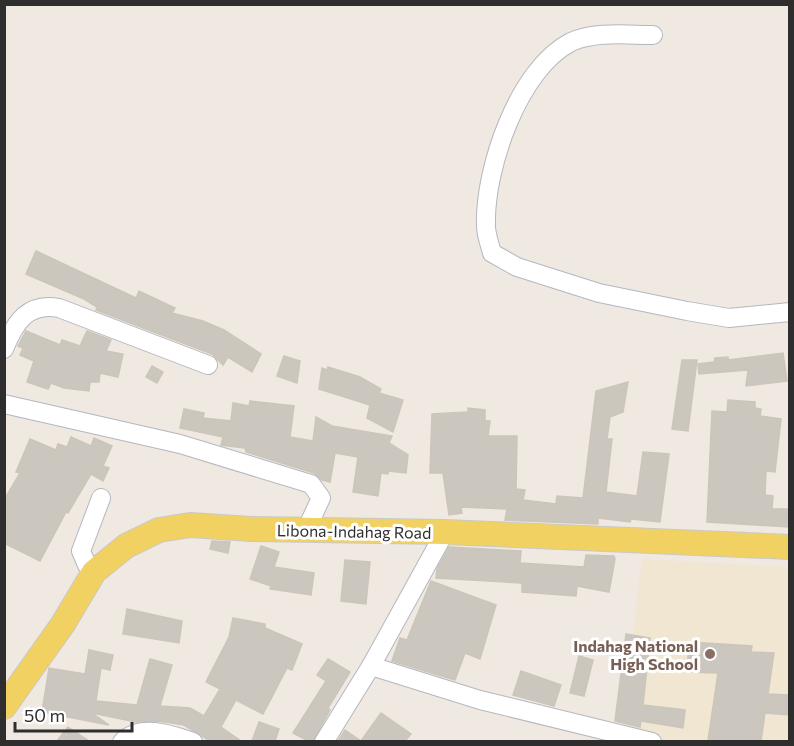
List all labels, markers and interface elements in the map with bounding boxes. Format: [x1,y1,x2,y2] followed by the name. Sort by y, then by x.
[277,520,431,542] street label: Libona-Indahag Road
[573,636,698,673] place label: Indahag National High School
[703,647,717,661] marker: Indahag National High School
[15,695,132,733] scale bar
[24,704,65,726] text: 50 m

